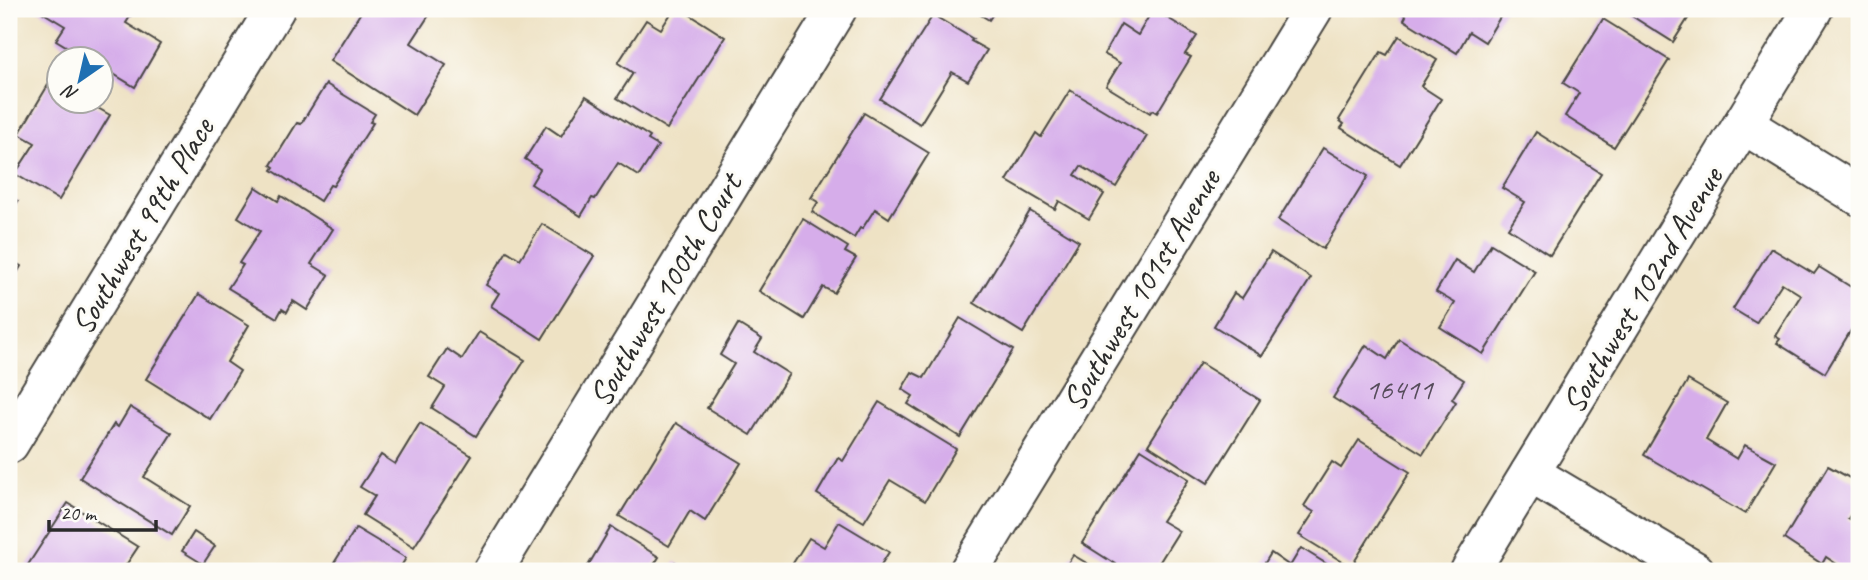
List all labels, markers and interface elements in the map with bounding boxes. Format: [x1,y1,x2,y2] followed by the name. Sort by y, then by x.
[46,46,116,116] north arrow
[57,78,83,107] text: N
[61,108,224,342] street label: Southwest 99th Place
[1552,157,1733,421] street label: Southwest 102nd Avenue
[1052,160,1231,418] street label: Southwest 101st Avenue
[579,163,753,414] street label: Southwest 100th Court
[1365,370,1434,408] house number: 16411
[49,489,156,533] scale bar
[60,500,98,526] text: 20 m

